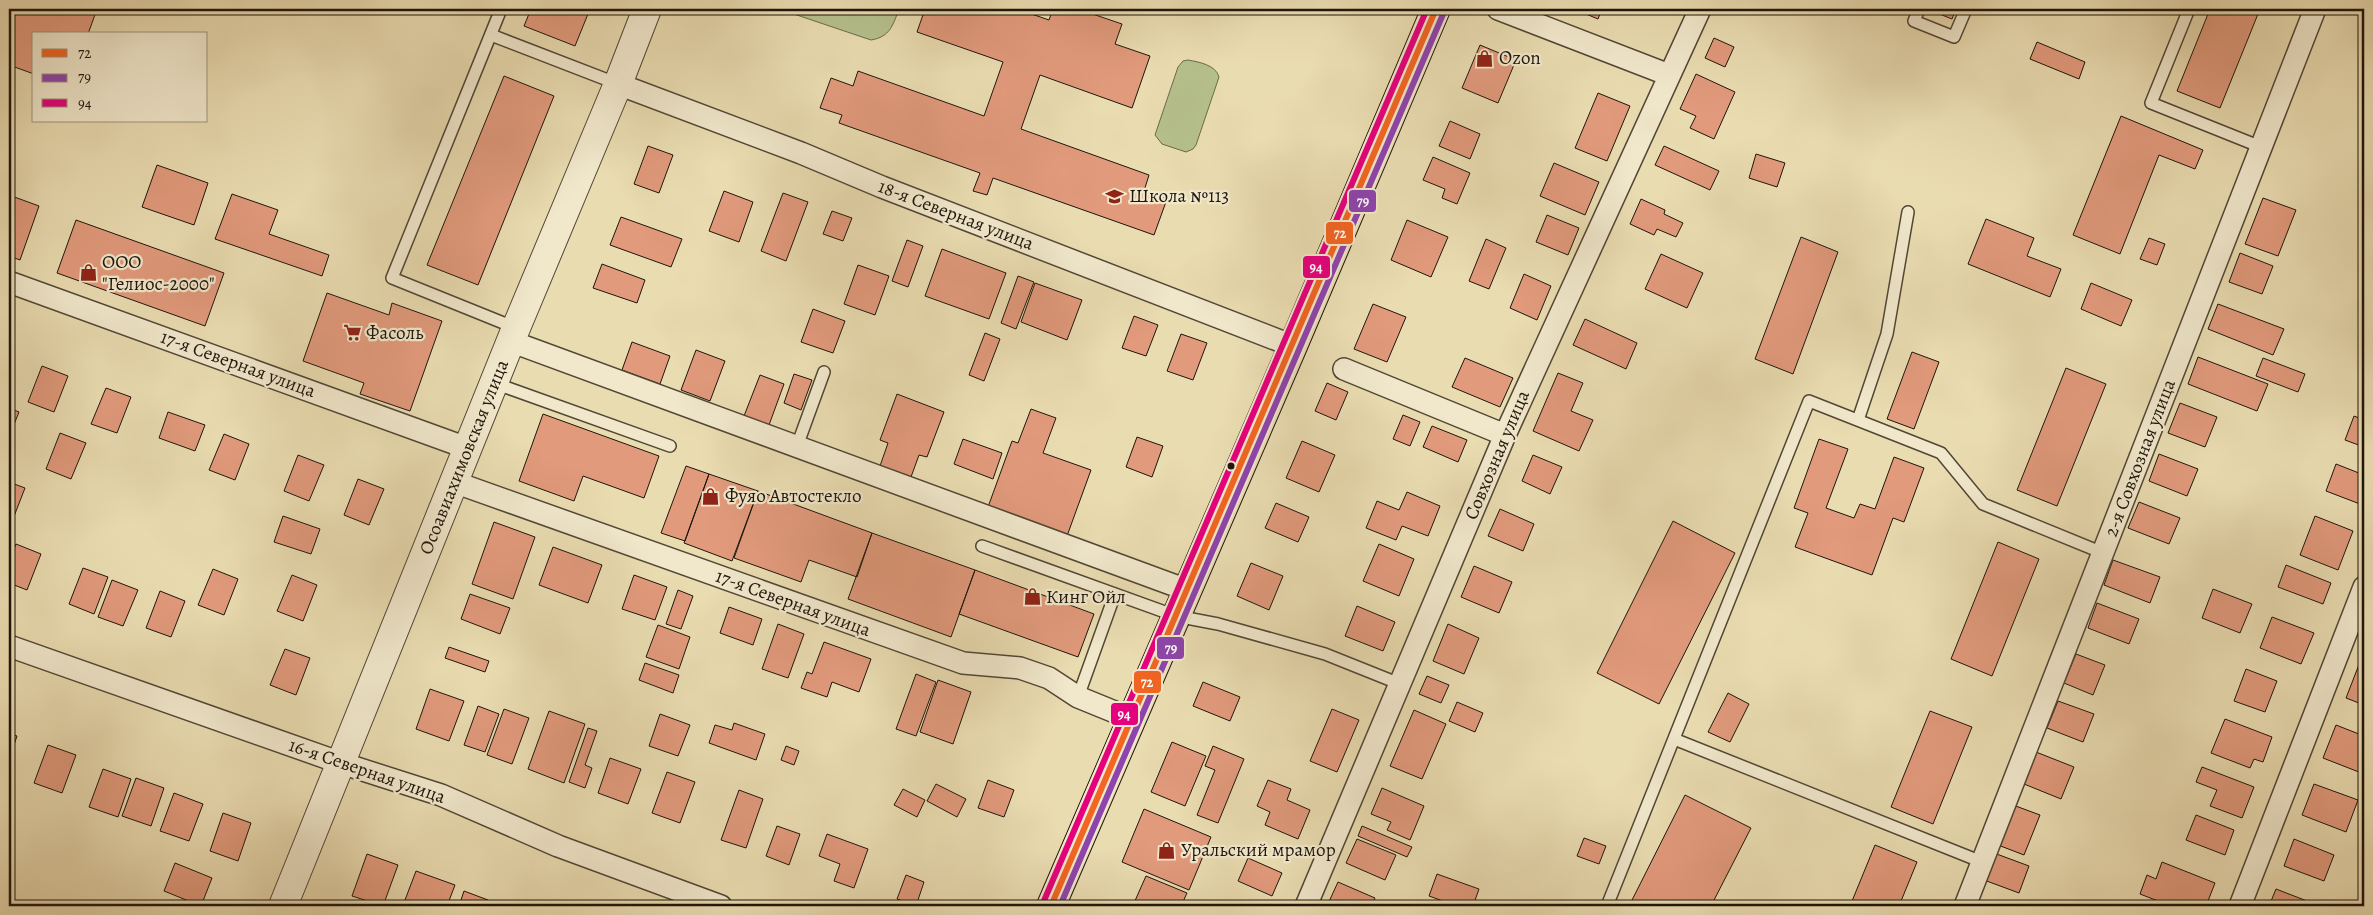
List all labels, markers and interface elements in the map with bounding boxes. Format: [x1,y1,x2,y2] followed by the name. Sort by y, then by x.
[32,32,208,122] legend
[78,43,91,63] text: 72
[1499,45,1541,71] place label: Ozon
[1475,48,1495,68] shop icon: Ozon
[78,67,91,87] text: 79
[78,93,92,113] text: 94
[874,173,1038,257] street label: 18-я Северная улица
[1129,183,1229,209] place label: Школа №113
[1105,186,1125,206] school or university icon: Школа №113
[1348,189,1377,213] line badge: 79
[1357,192,1370,211] text: 79
[1325,221,1354,245] line badge: 72
[1334,224,1347,243] text: 72
[102,249,215,297] place label: ООО "Гелиос-2000"
[1302,255,1331,279] line badge: 94
[1309,258,1323,277] text: 94
[78,263,98,283] shop icon: ООО "Гелиос-2000"
[366,320,423,346] place label: Фасоль
[342,323,362,343] supermarket icon: Фасоль
[157,324,319,404] street label: 17-я Северная улица
[413,355,515,558] street label: Осоавиахимовская улица
[2098,375,2182,541] street label: 2-я Совхозная улица
[1458,386,1536,524] street label: Совхозная улица
[1226,461,1236,471] unlabelled marker
[725,483,862,509] place label: Фуяо Автостекло
[701,486,721,506] shop icon: Фуяо Автостекло
[712,563,874,643] street label: 17-я Северная улица
[1046,584,1126,610] place label: Кинг Ойл
[1022,587,1042,607] shop icon: Кинг Ойл
[1156,636,1185,660] line badge: 79
[1165,639,1178,658] text: 79
[1133,670,1162,694] line badge: 72
[1141,673,1154,692] text: 72
[1110,702,1139,726] line badge: 94
[1117,705,1131,724] text: 94
[285,732,449,810] street label: 16-я Северная улица
[1181,837,1336,863] place label: Уральский мрамор
[1157,840,1177,860] shop icon: Уральский мрамор

